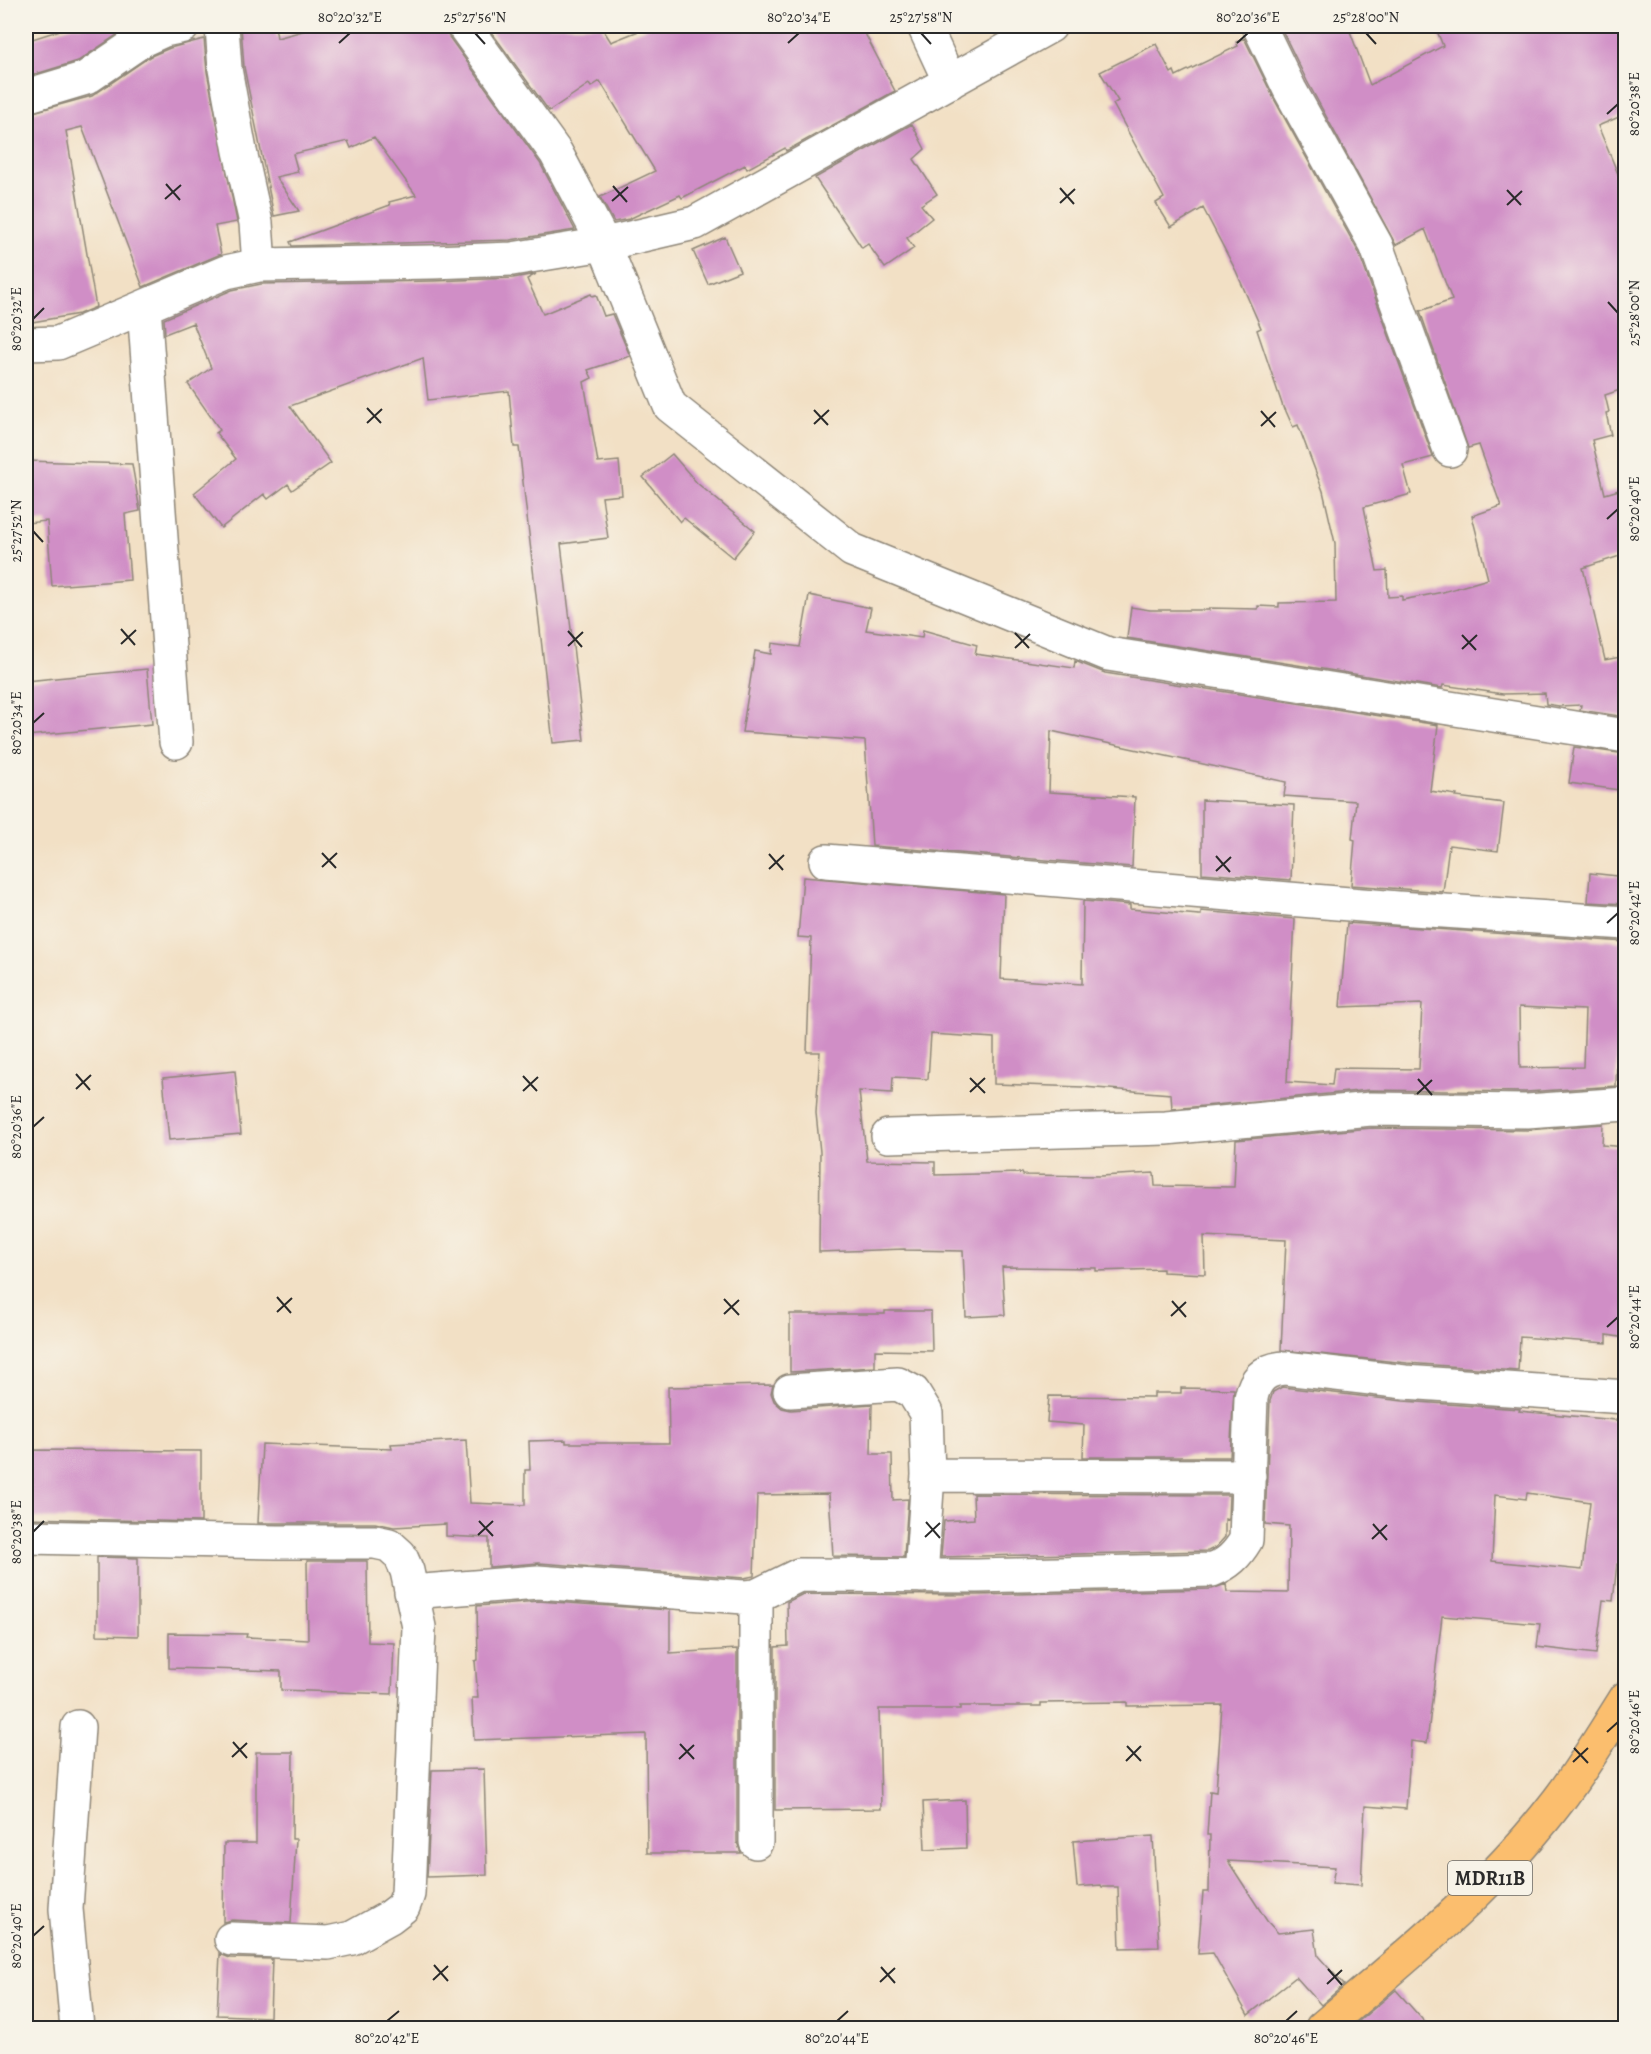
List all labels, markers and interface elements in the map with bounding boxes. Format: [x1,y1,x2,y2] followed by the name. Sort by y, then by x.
[318,7,382,27] text: 80°20'32"E
[444,7,507,27] text: 25°27'56"N
[767,7,831,27] text: 80°20'34"E
[889,7,953,27] text: 25°27'58"N
[1216,7,1280,27] text: 80°20'36"E
[1333,7,1399,27] text: 25°28'00"N
[1624,72,1644,136] text: 80°20'38"E
[1624,280,1644,346] text: 25°28'00"N
[6,287,26,351] text: 80°20'32"E
[1624,476,1644,542] text: 80°20'40"E
[6,499,26,563] text: 25°27'52"N
[6,691,26,755] text: 80°20'34"E
[1624,881,1644,945] text: 80°20'42"E
[6,1095,26,1159] text: 80°20'36"E
[1624,1285,1644,1349] text: 80°20'44"E
[6,1500,26,1564] text: 80°20'38"E
[1624,1690,1644,1754] text: 80°20'46"E
[1448,1861,1532,1895] road number: MDR11B
[6,1903,26,1969] text: 80°20'40"E
[355,2028,419,2048] text: 80°20'42"E
[805,2028,869,2048] text: 80°20'44"E
[1254,2028,1318,2048] text: 80°20'46"E

